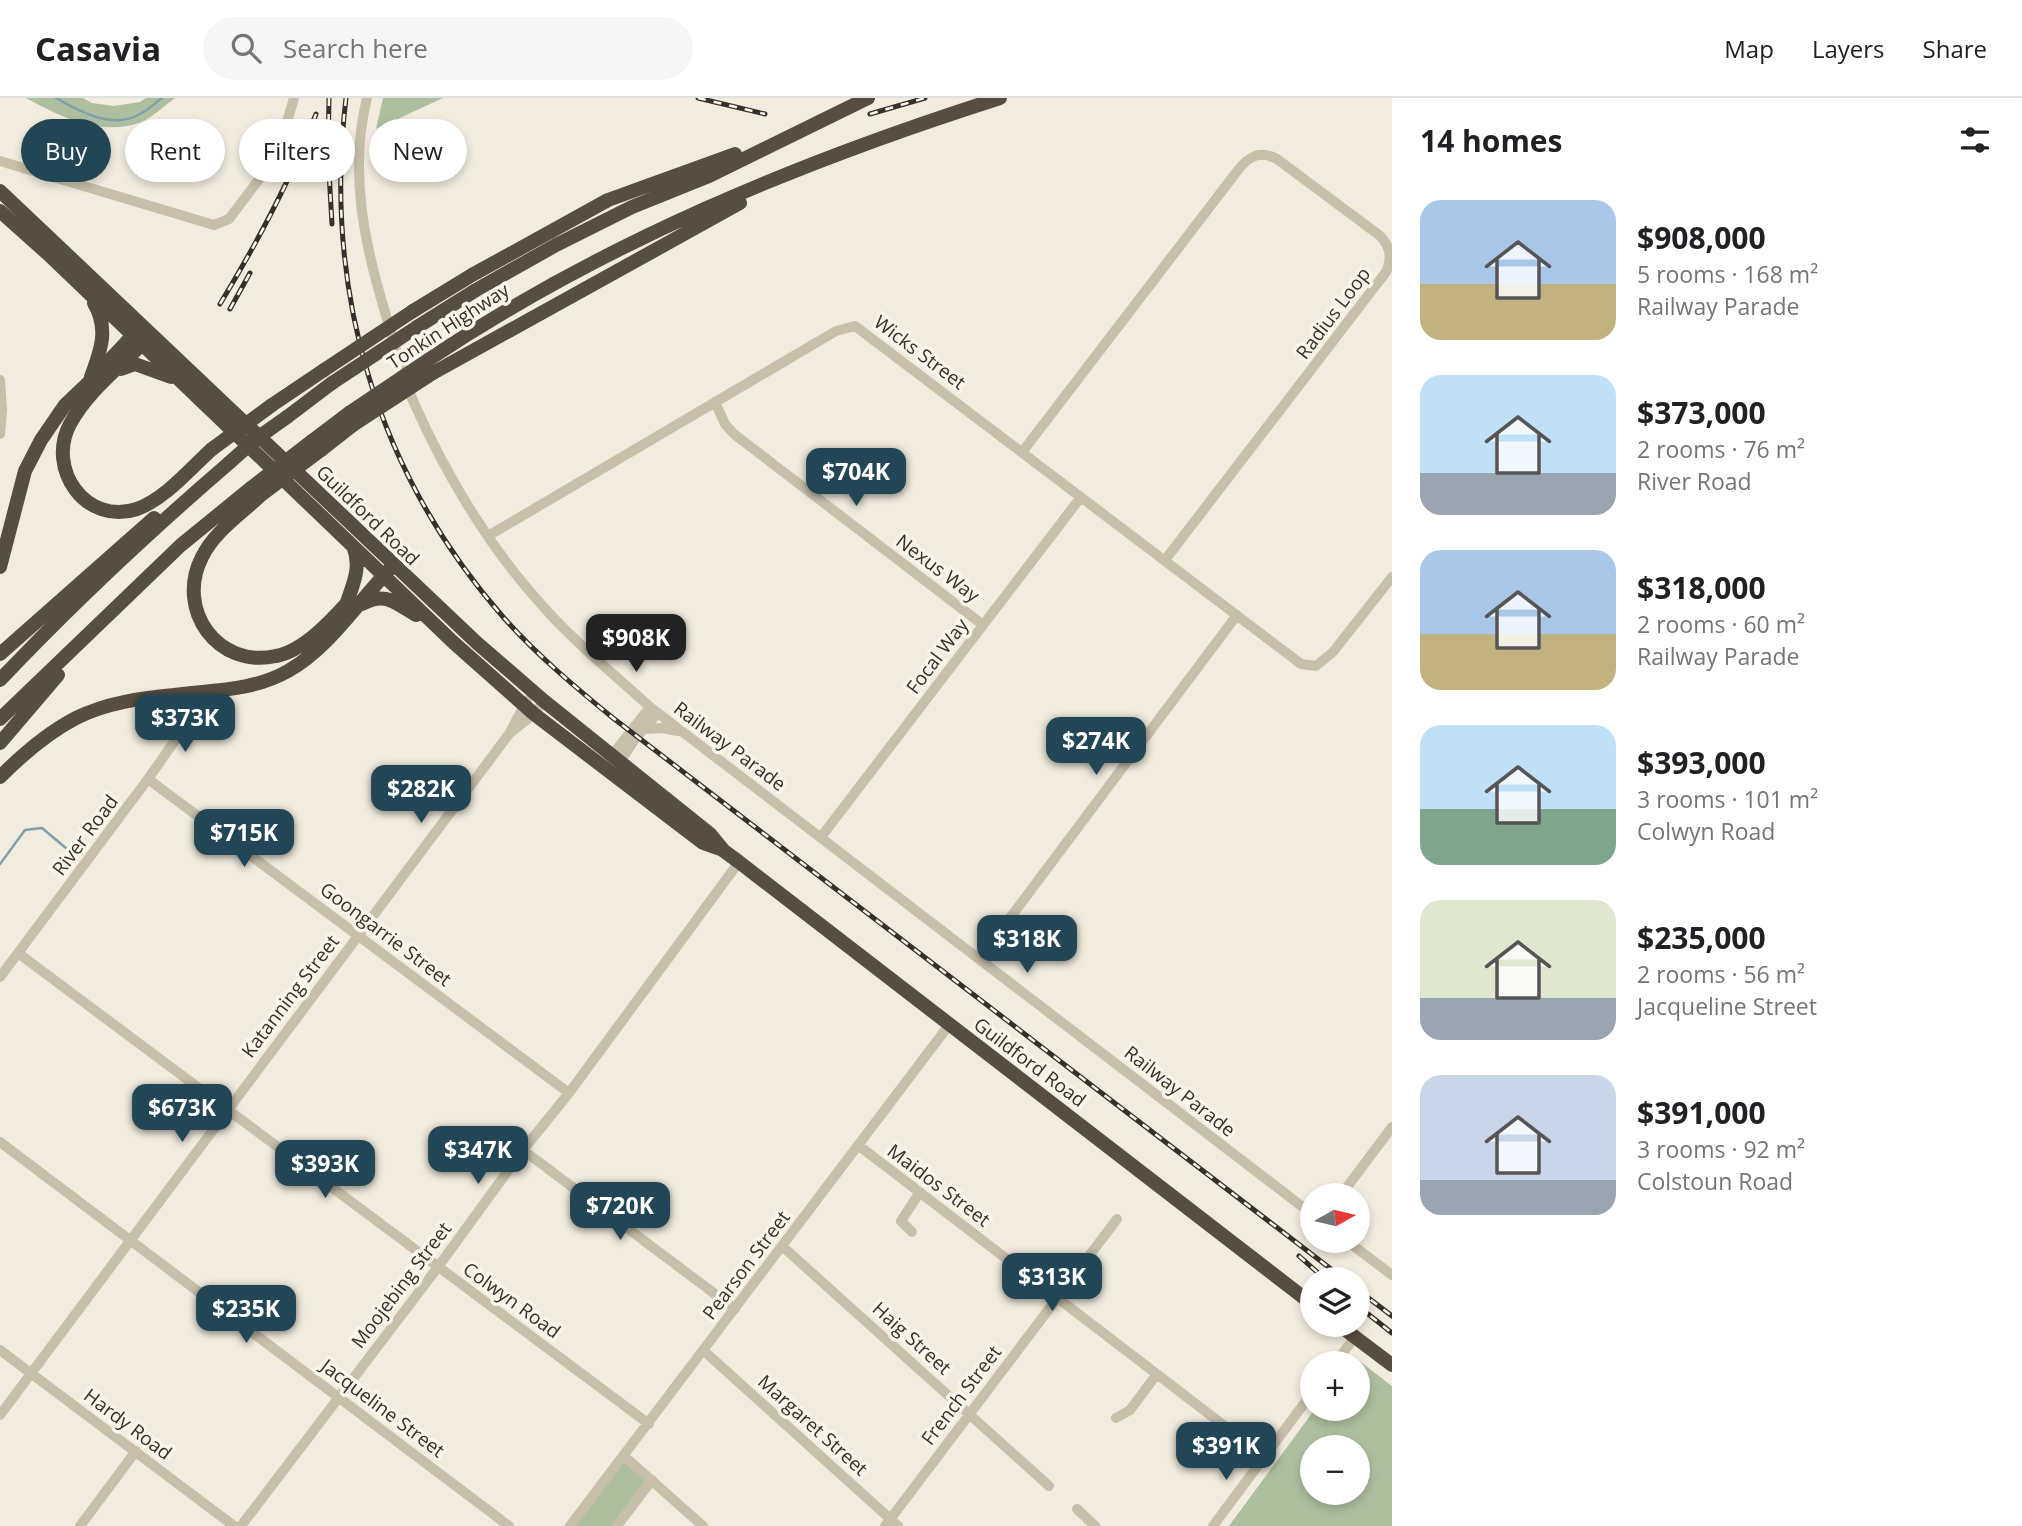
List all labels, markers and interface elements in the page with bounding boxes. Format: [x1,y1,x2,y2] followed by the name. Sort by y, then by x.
[203,17,693,80] search box
[35,26,161,71] text: Casavia
[227,29,265,67] icon: search
[283,30,428,66] text: Search here
[1724,32,1774,65] text: Map
[1812,32,1885,65] text: Layers
[1923,32,1987,65] text: Share
[21,119,111,182] chip: Buy
[125,119,225,182] chip: Rent
[239,119,355,182] chip: Filters
[369,119,467,182] chip: New
[1420,120,1563,161] text: 14 homes
[1956,121,1994,159] icon: filters
[1637,217,1766,258] text: $908,000
[1476,228,1560,312] icon: home
[1637,258,1818,290] text: 5 rooms · 168 m²
[1290,262,1376,364] street label: Radius Loop
[382,277,514,375] street label: Tonkin Highway
[1637,290,1799,322] text: Railway Parade
[869,309,971,395] street label: Wicks Street
[1637,392,1766,433] text: $373,000
[1476,403,1560,487] icon: home
[1637,433,1805,465] text: 2 rooms · 76 m²
[807,448,905,508] pin: $704K
[822,455,890,487] text: $704K
[311,459,425,571] street label: Guildford Road
[1637,465,1752,497] text: River Road
[891,528,985,608] street label: Nexus Way
[1637,567,1766,608] text: $318,000
[1476,578,1560,662] icon: home
[1637,608,1805,640] text: 2 rooms · 60 m²
[900,613,974,699] street label: Focal Way
[587,614,685,674] pin: $908K
[602,621,670,653] text: $908K
[1637,640,1799,672] text: Railway Parade
[136,694,234,754] pin: $373K
[669,695,791,797] street label: Railway Parade
[151,701,219,733] text: $373K
[1047,718,1145,777] pin: $274K
[1062,724,1130,756] text: $274K
[1637,742,1766,783] text: $393,000
[1476,753,1560,837] icon: home
[372,766,470,825] pin: $282K
[387,772,455,804] text: $282K
[1637,783,1818,815] text: 3 rooms · 101 m²
[46,789,124,881] street label: River Road
[195,810,293,869] pin: $715K
[1637,815,1775,847] text: Colwyn Road
[210,816,278,848] text: $715K
[315,876,457,992] street label: Goongarrie Street
[978,916,1076,975] pin: $318K
[1637,917,1766,958] text: $235,000
[993,922,1061,954] text: $318K
[1476,928,1560,1012] icon: home
[235,929,345,1063] street label: Katanning Street
[1637,958,1805,990] text: 2 rooms · 56 m²
[1637,990,1817,1022] text: Jacqueline Street
[969,1011,1091,1113] street label: Guildford Road
[1119,1039,1241,1143] street label: Railway Parade
[133,1084,231,1144] pin: $673K
[148,1091,216,1123] text: $673K
[1637,1092,1766,1133] text: $391,000
[1476,1103,1560,1187] icon: home
[429,1126,527,1186] pin: $347K
[444,1133,512,1165] text: $347K
[1637,1133,1805,1165] text: 3 rooms · 92 m²
[882,1138,996,1232] street label: Maidos Street
[276,1140,374,1200] pin: $393K
[291,1147,359,1179] text: $393K
[1637,1165,1793,1197] text: Colstoun Road
[571,1182,669,1242] pin: $720K
[1300,1183,1370,1253] north arrow
[1300,1183,1370,1505] map controls
[586,1189,654,1221] text: $720K
[696,1205,796,1325] street label: Pearson Street
[345,1216,457,1353] street label: Moojebing Street
[1003,1254,1101,1313] pin: $313K
[458,1256,566,1344] street label: Colwyn Road
[1018,1260,1086,1292] text: $313K
[1300,1267,1370,1337] button: layers
[197,1286,295,1345] pin: $235K
[212,1292,280,1324] text: $235K
[867,1296,957,1380] street label: Haig Street
[915,1340,1007,1450] street label: French Street
[1300,1351,1370,1421] button: +
[314,1352,450,1463] street label: Jacqueline Street
[752,1369,874,1481] street label: Margaret Street
[79,1382,177,1466] street label: Hardy Road
[1177,1422,1275,1482] pin: $391K
[1192,1429,1260,1461] text: $391K
[1300,1435,1370,1505] button: −

